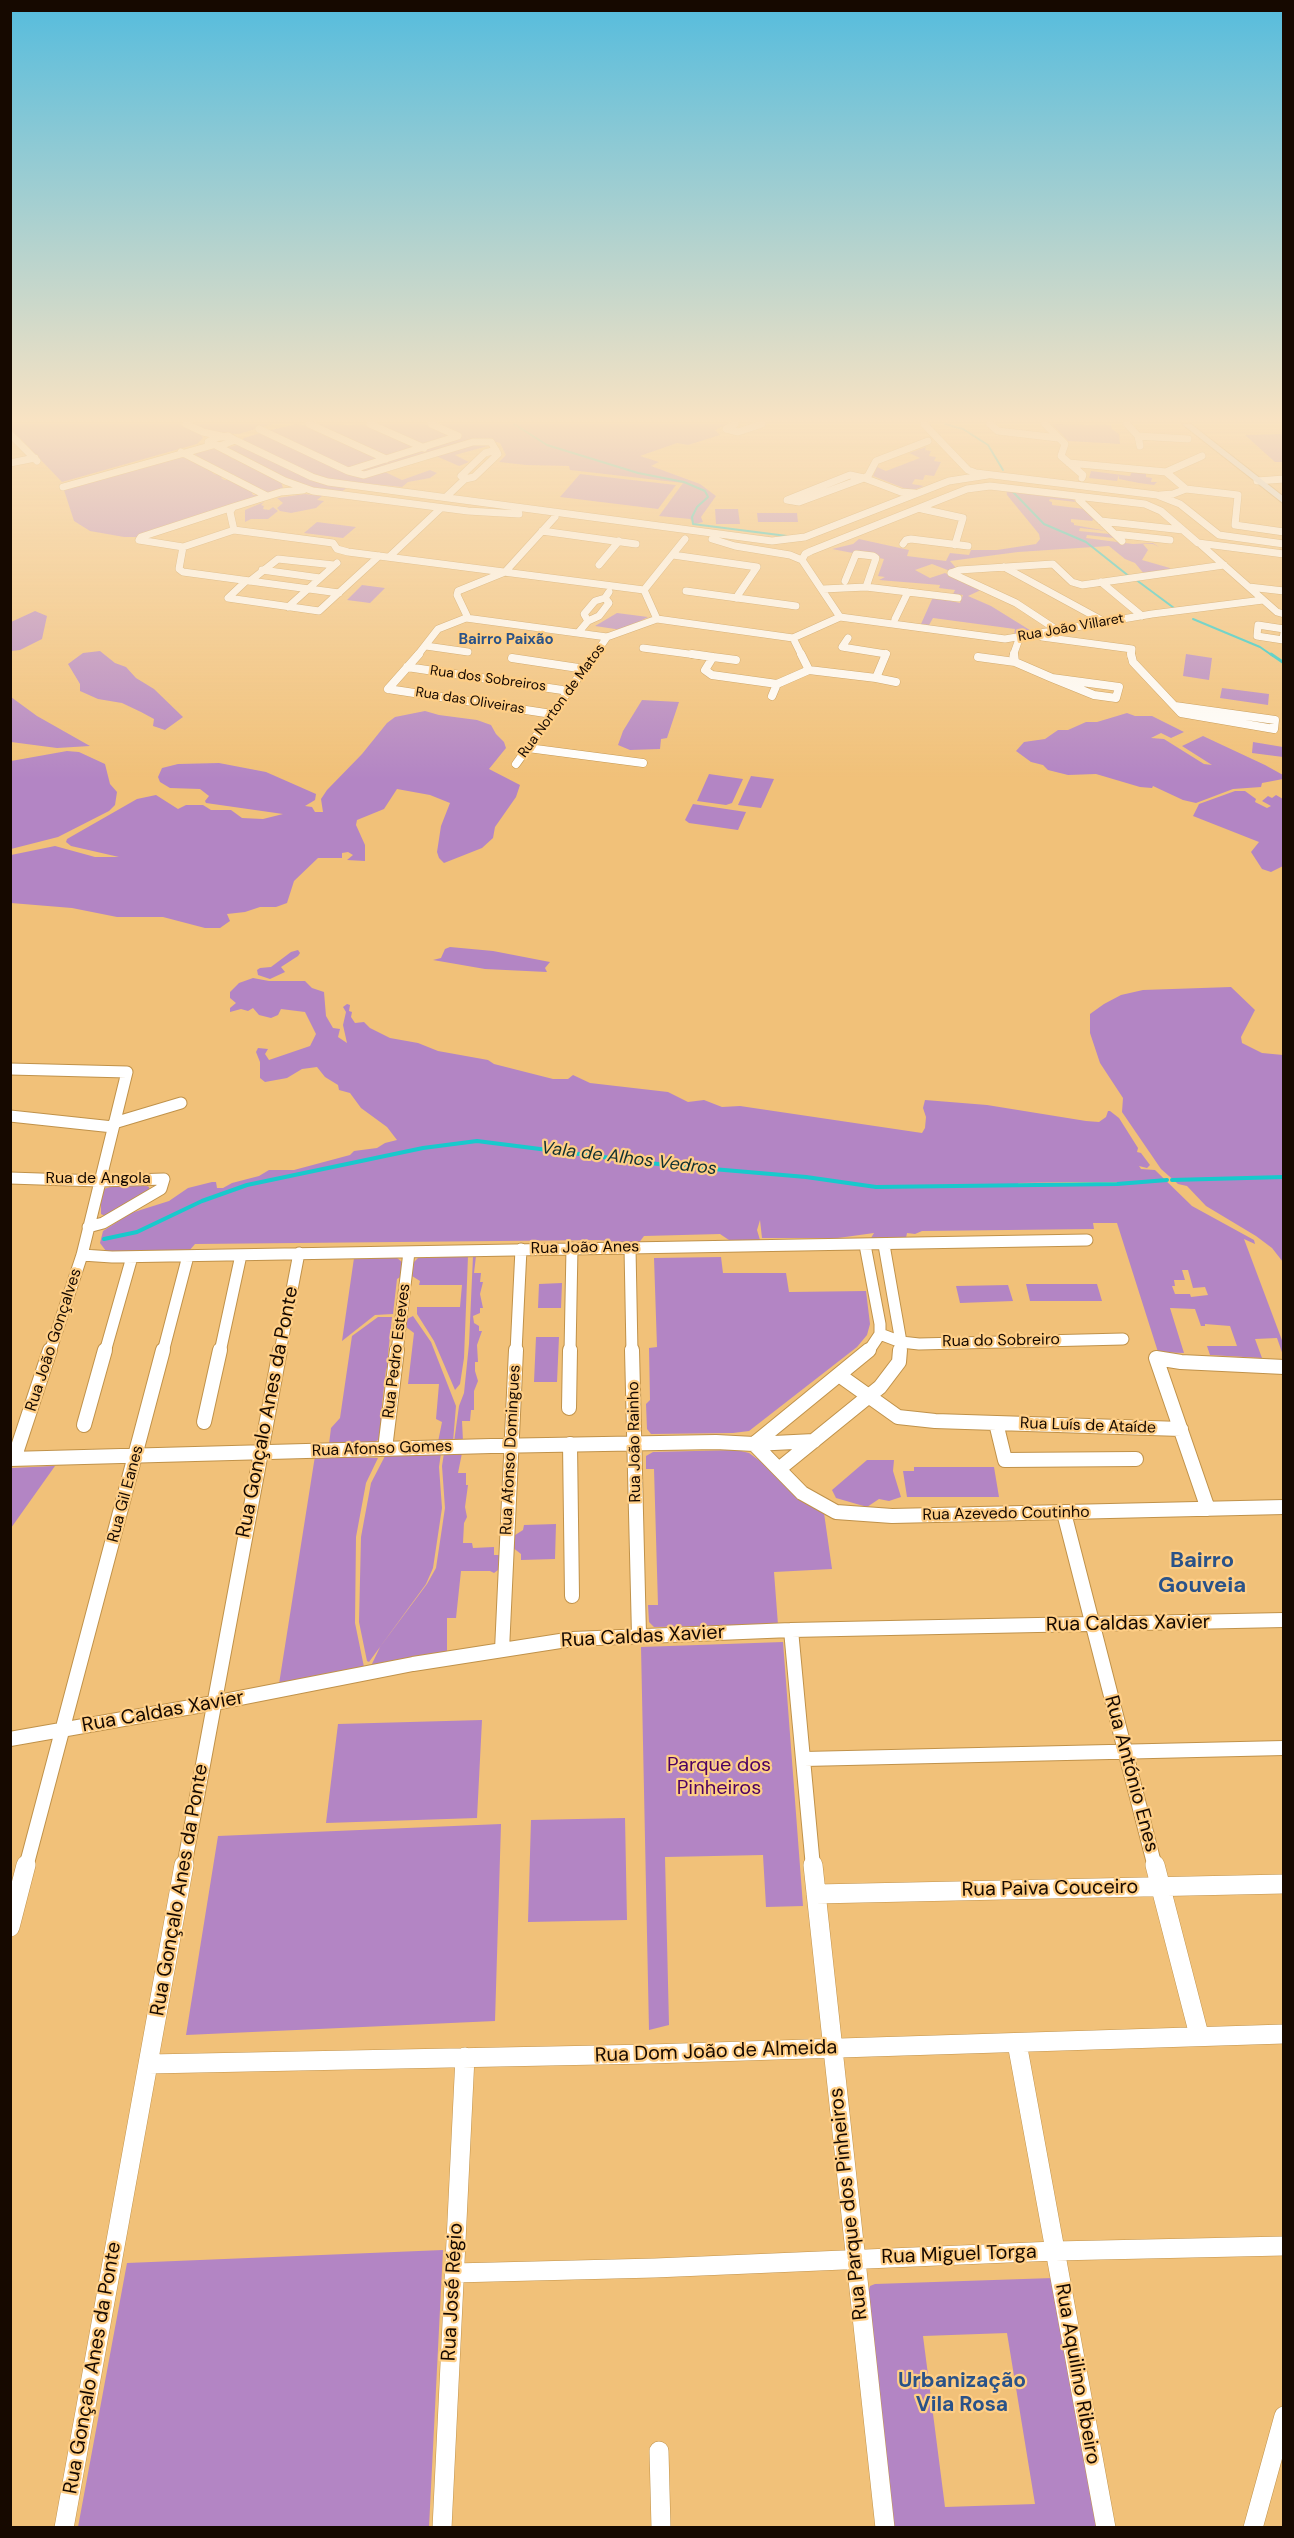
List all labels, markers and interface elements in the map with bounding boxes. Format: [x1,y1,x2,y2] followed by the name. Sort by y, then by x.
[1017,610,1125,646] street label: Rua João Villaret
[458,631,554,649] district label: Bairro Paixão
[515,641,609,761] street label: Rua Norton de Matos
[429,663,547,695] street label: Rua dos Sobreiros
[414,684,526,718] street label: Rua das Oliveiras
[540,1138,718,1180] water label: Vala de Alhos Vedros
[45,1169,151,1189] street label: Rua de Angola
[531,1237,639,1259] street label: Rua João Anes
[22,1266,86,1414] street label: Rua João Gonçalves
[379,1283,415,1419] street label: Rua Pedro Esteves
[232,1284,304,1540] street label: Rua Gonçalo Anes da Ponte
[942,1330,1060,1352] street label: Rua do Sobreiro
[497,1364,525,1536] street label: Rua Afonso Domingues
[624,1381,646,1503] street label: Rua João Rainho
[1020,1414,1156,1438] street label: Rua Luís de Ataíde
[311,1437,453,1461] street label: Rua Afonso Gomes
[104,1443,148,1545] street label: Rua Gil Eanes
[922,1503,1090,1525] street label: Rua Azevedo Coutinho
[1158,1548,1246,1600] district label: Bairro Gouveia
[1046,1611,1210,1637] street label: Rua Caldas Xavier
[560,1621,726,1653] street label: Rua Caldas Xavier
[80,1686,246,1738] street label: Rua Caldas Xavier
[1099,1693,1163,1855] street label: Rua António Enes
[667,1754,771,1801] park label: Parque dos Pinheiros
[146,1762,214,2018] street label: Rua Gonçalo Anes da Ponte
[961,1875,1139,1903] street label: Rua Paiva Couceiro
[594,2036,838,2068] street label: Rua Dom João de Almeida
[825,2087,873,2321] street label: Rua Parque dos Pinheiros
[437,2222,469,2362] street label: Rua José Régio
[59,2240,127,2496] street label: Rua Gonçalo Anes da Ponte
[881,2240,1037,2270] street label: Rua Miguel Torga
[1049,2282,1105,2466] street label: Rua Aquilino Ribeiro
[898,2368,1026,2418] district label: Urbanização Vila Rosa

